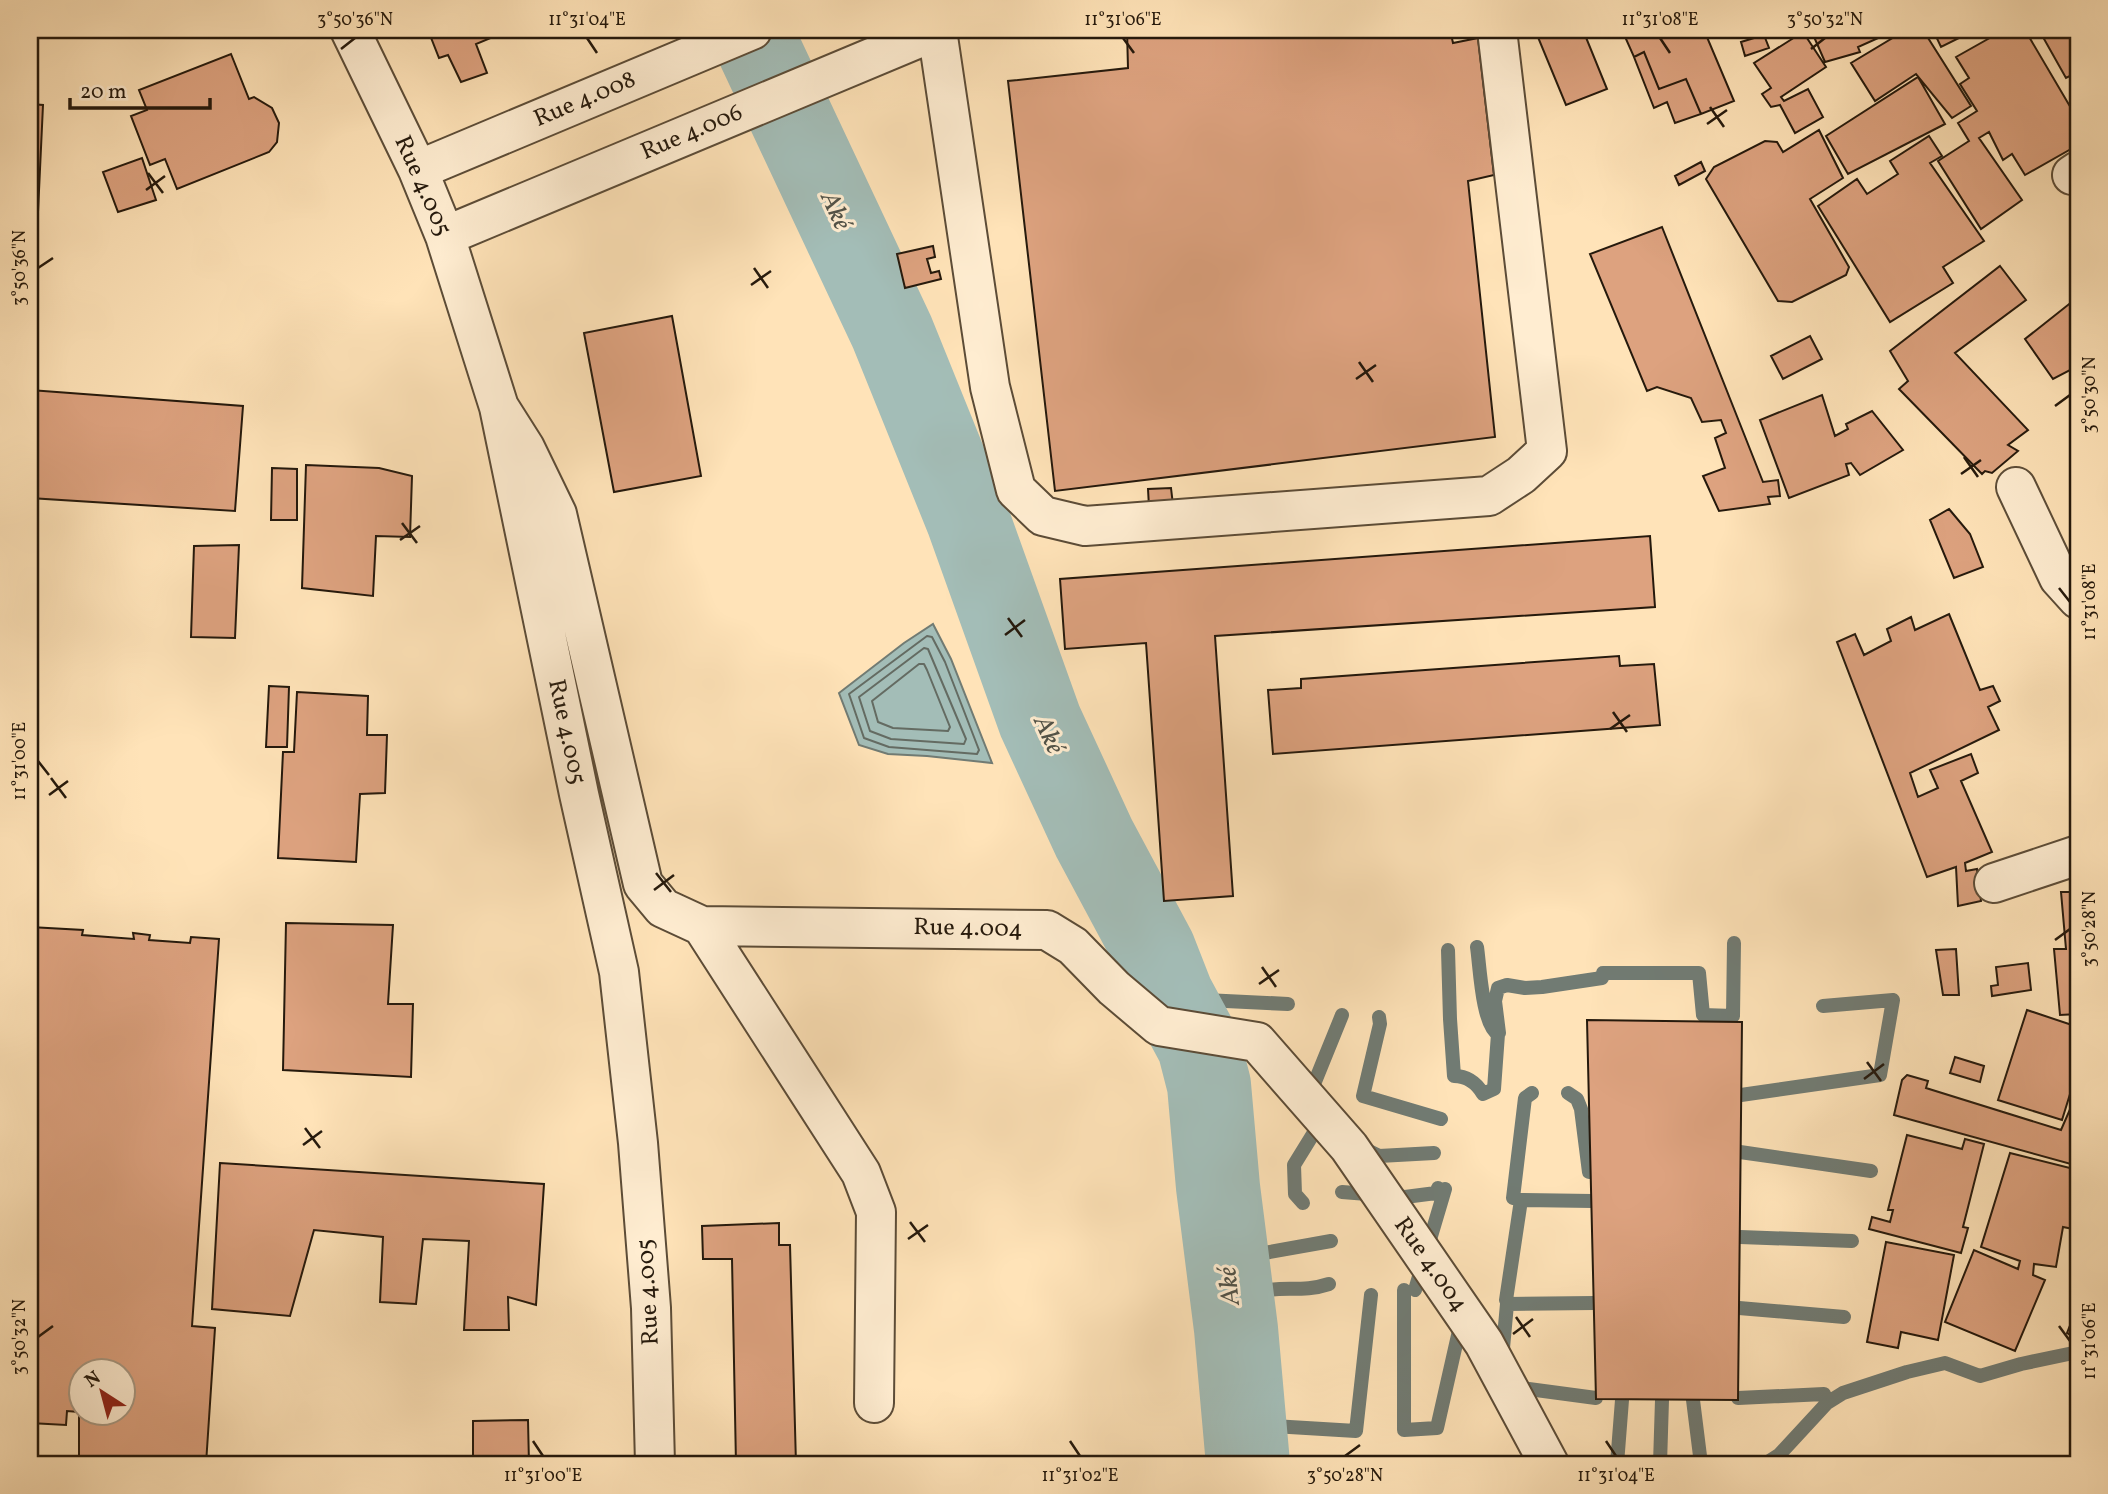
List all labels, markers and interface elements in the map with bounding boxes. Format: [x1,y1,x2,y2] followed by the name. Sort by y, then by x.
[317,8,393,33] text: 3°50'36"N
[548,8,626,33] text: 11°31'04"E
[1084,8,1162,33] text: 11°31'06"E
[1621,8,1699,33] text: 11°31'08"E
[1787,8,1863,33] text: 3°50'32"N
[529,63,641,137] street label: Rue 4.008
[70,66,210,110] scale bar
[80,78,126,107] text: 20 m
[636,96,748,170] street label: Rue 4.006
[385,130,459,242] street label: Rue 4.005
[810,185,860,238] water label: Aké
[8,230,33,306] text: 3°50'36"N
[2078,356,2103,434] text: 3°50'30"N
[2078,563,2103,641] text: 11°31'08"E
[538,676,594,788] street label: Rue 4.005
[1023,709,1073,762] water label: Aké
[8,721,33,800] text: 11°31'00"E
[2078,891,2103,967] text: 3°50'28"N
[913,911,1023,947] street label: Rue 4.004
[1385,1211,1475,1319] street label: Rue 4.004
[629,1238,669,1346] street label: Rue 4.005
[1210,1263,1250,1308] water label: Aké
[8,1299,33,1375] text: 3°50'32"N
[2078,1302,2103,1380] text: 11°31'06"E
[66,1358,136,1428] north arrow
[80,1365,107,1394] text: N
[504,1464,583,1489] text: 11°31'00"E
[1041,1464,1119,1489] text: 11°31'02"E
[1307,1464,1383,1489] text: 3°50'28"N
[1577,1464,1655,1489] text: 11°31'04"E

